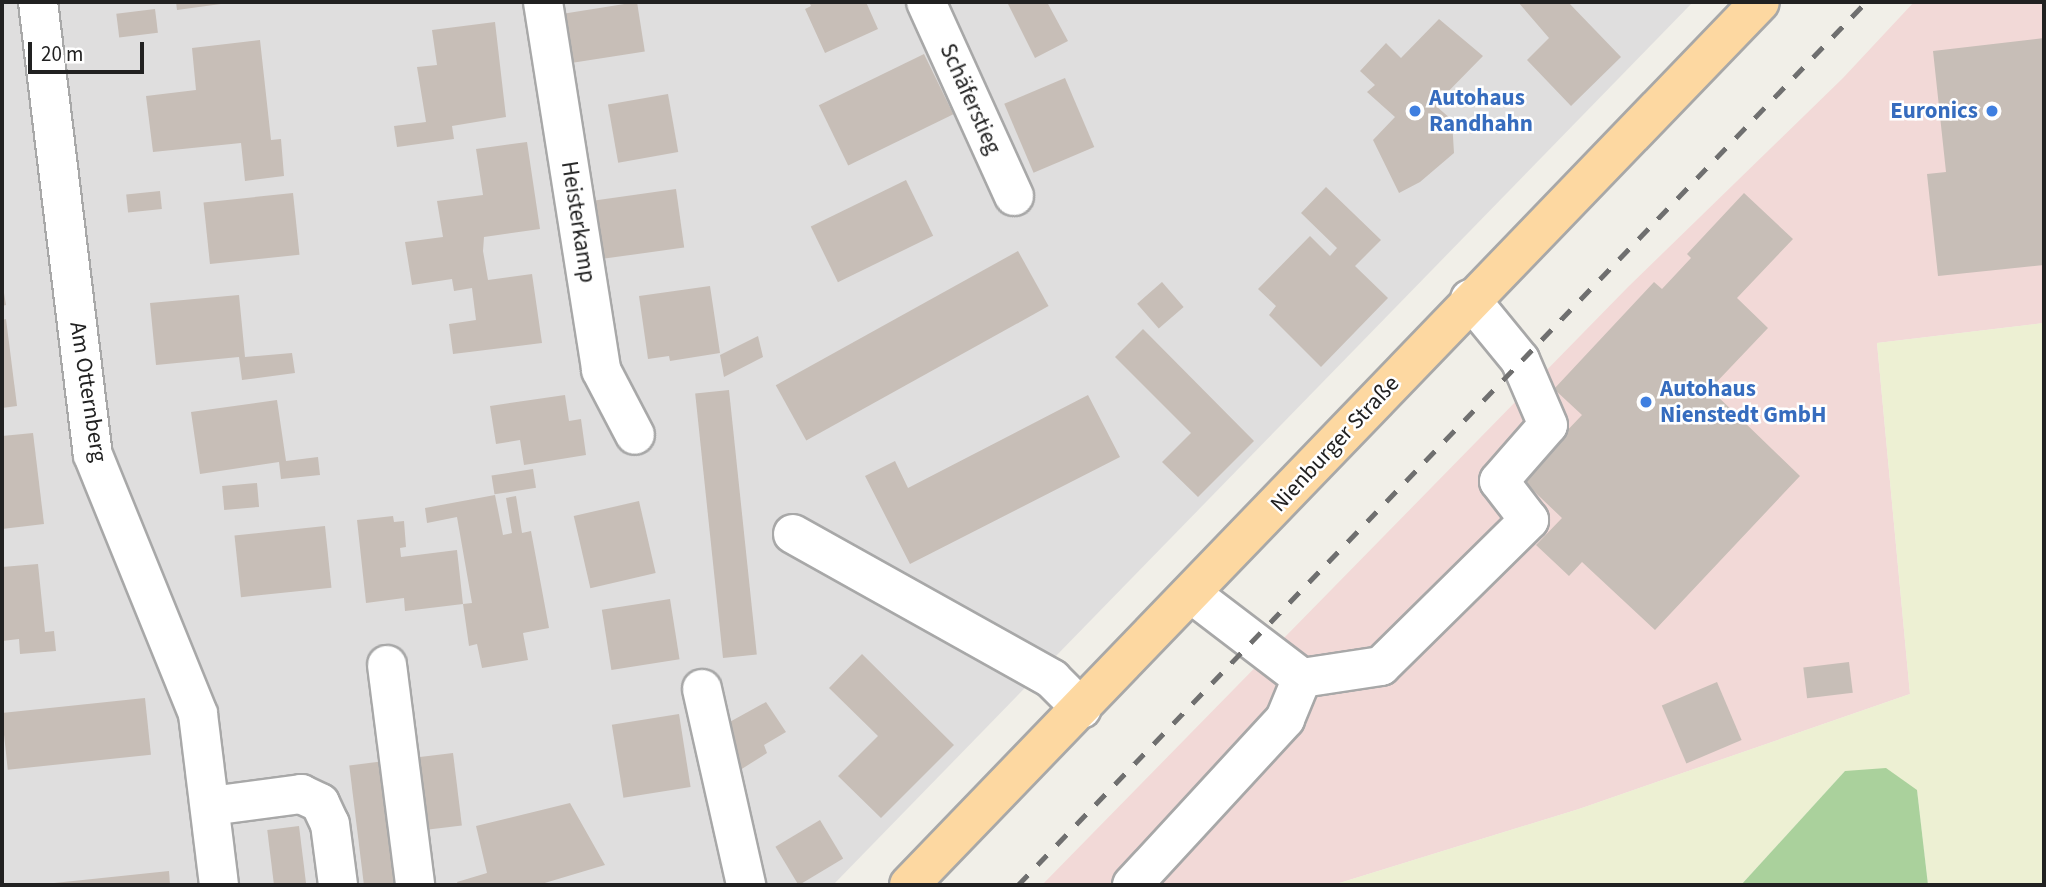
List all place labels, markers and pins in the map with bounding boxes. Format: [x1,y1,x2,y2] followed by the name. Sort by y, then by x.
[1429,84,1533,138] place label: Autohaus Randhahn
[1890,97,1978,125] place label: Euronics
[1407,103,1423,119] marker: Autohaus Randhahn
[1984,103,2000,119] marker: Euronics
[1660,375,1826,429] place label: Autohaus Nienstedt GmbH
[1638,394,1654,410] marker: Autohaus Nienstedt GmbH

